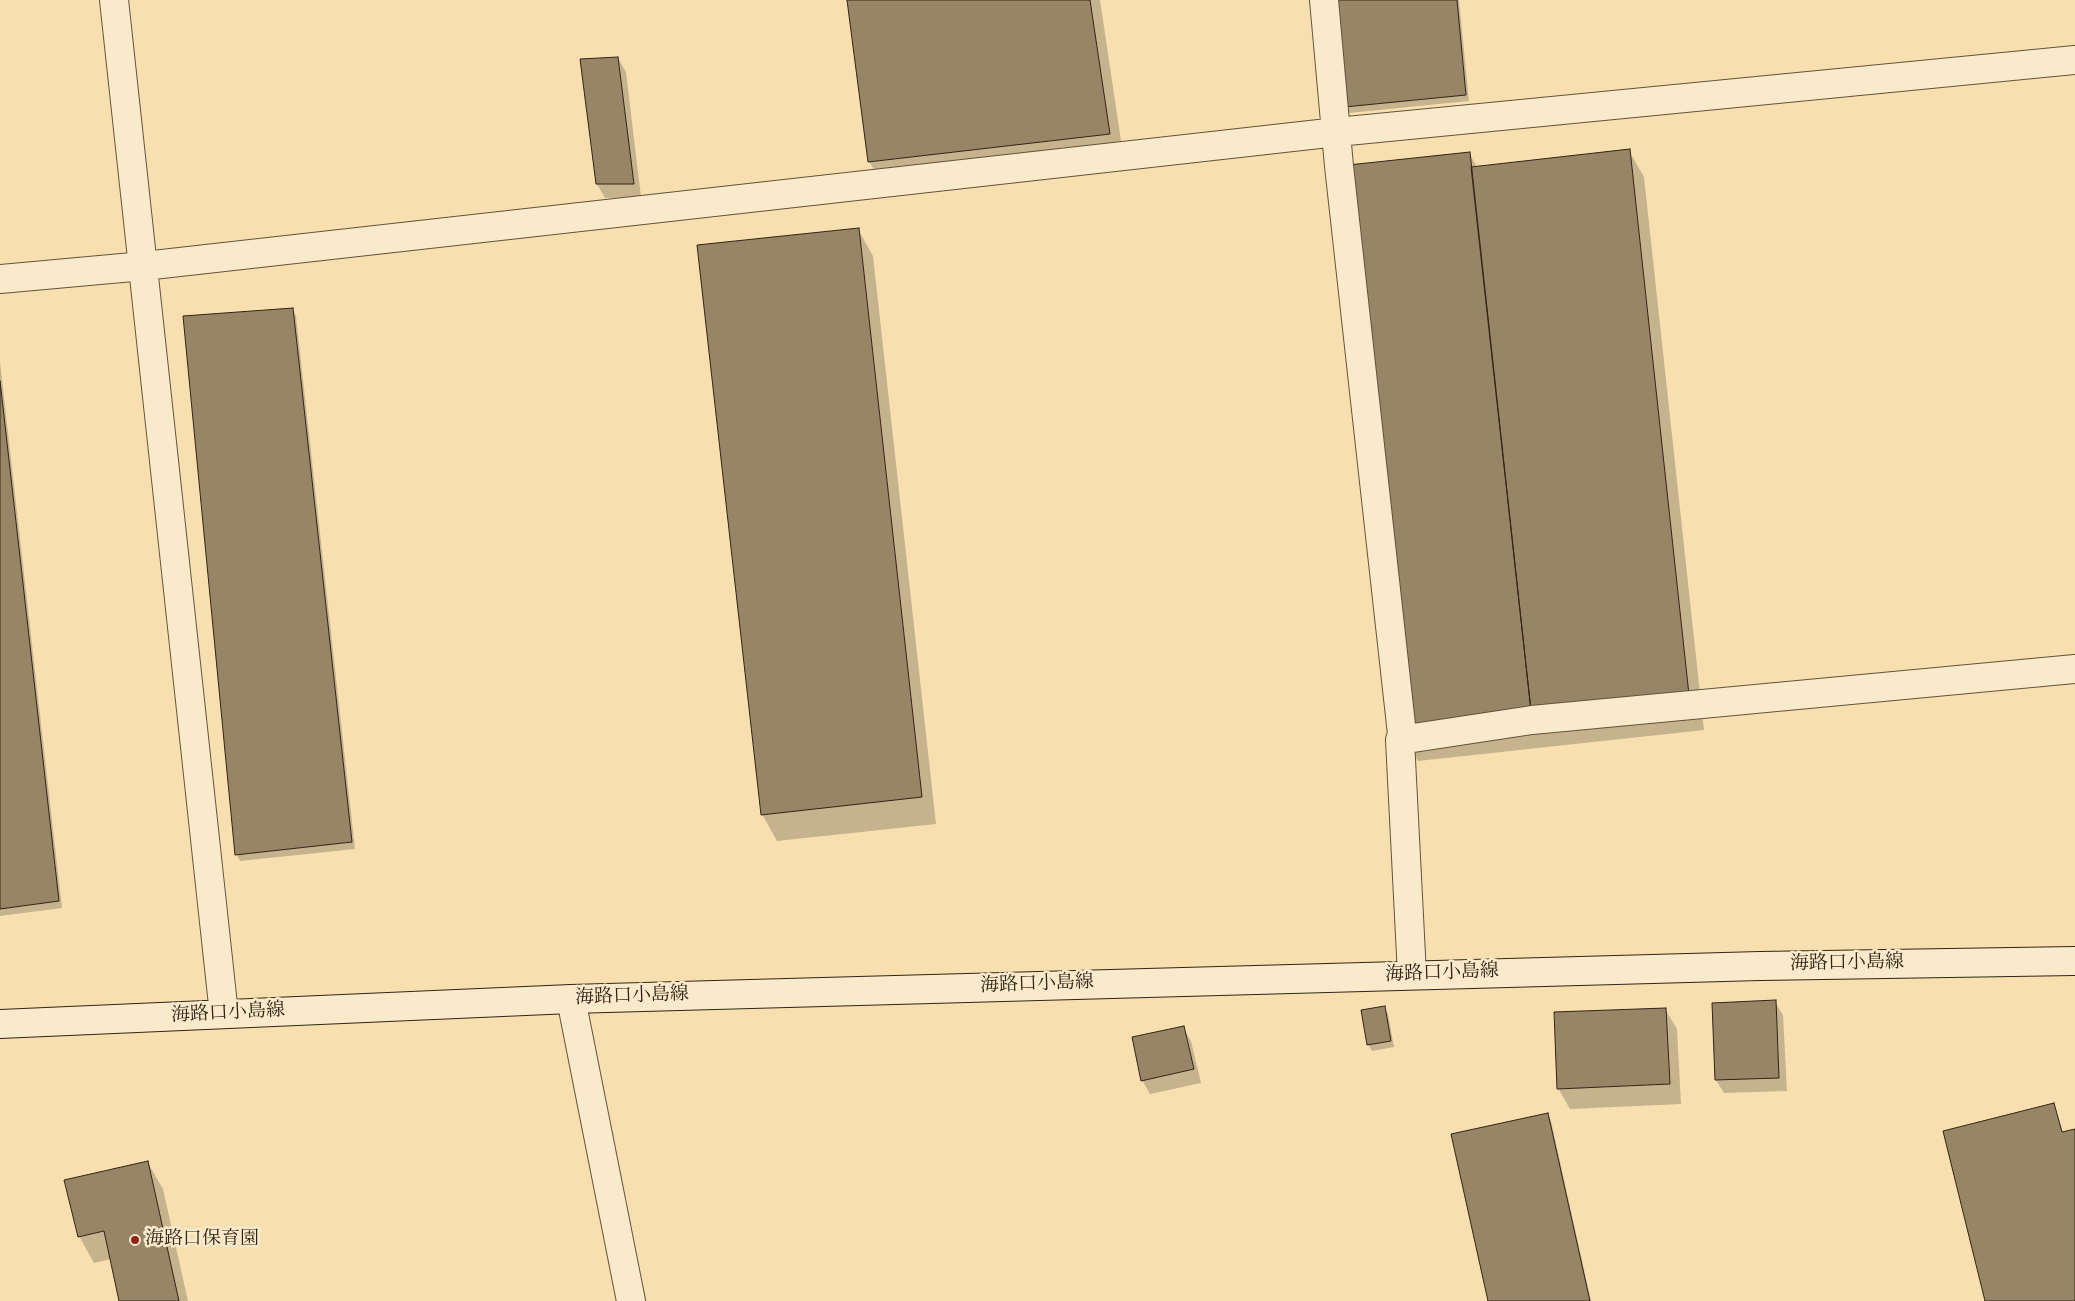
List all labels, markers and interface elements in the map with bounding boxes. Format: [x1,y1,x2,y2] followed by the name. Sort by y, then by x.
[1790,952,1904,976] street label: 海路口小島線
[1385,961,1499,987] street label: 海路口小島線
[980,972,1094,998] street label: 海路口小島線
[575,984,689,1010] street label: 海路口小島線
[170,1000,286,1028] street label: 海路口小島線
[145,1229,259,1251] place label: 海路口保育園
[129,1234,141,1246] marker: 海路口保育園

